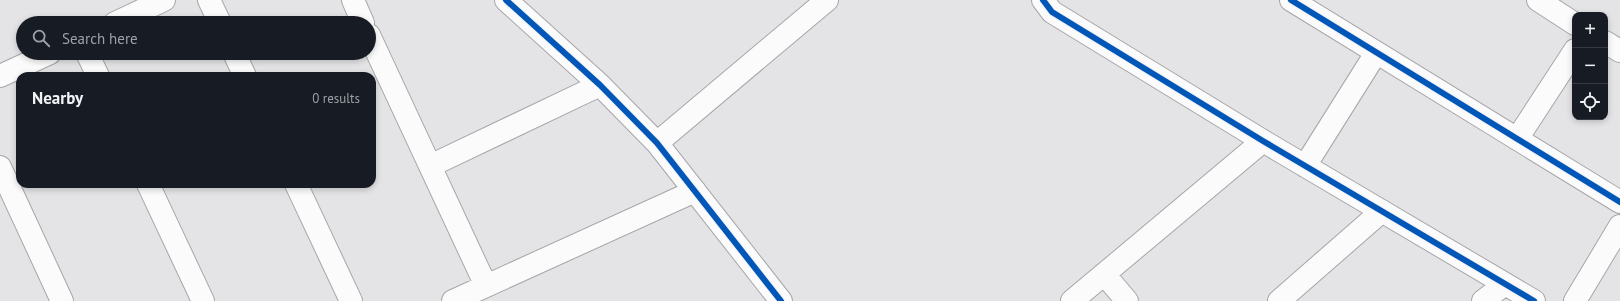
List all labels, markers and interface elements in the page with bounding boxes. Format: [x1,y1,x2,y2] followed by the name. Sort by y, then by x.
[1572,12,1608,120] map controls
[1572,12,1608,48] button: +
[16,16,376,60] search box
[30,27,52,49] icon: search
[62,29,138,48] text: Search here
[1572,48,1608,84] button: −
[1572,84,1608,120] button: locate
[32,87,83,109] text: Nearby
[312,90,360,107] text: 0 results

